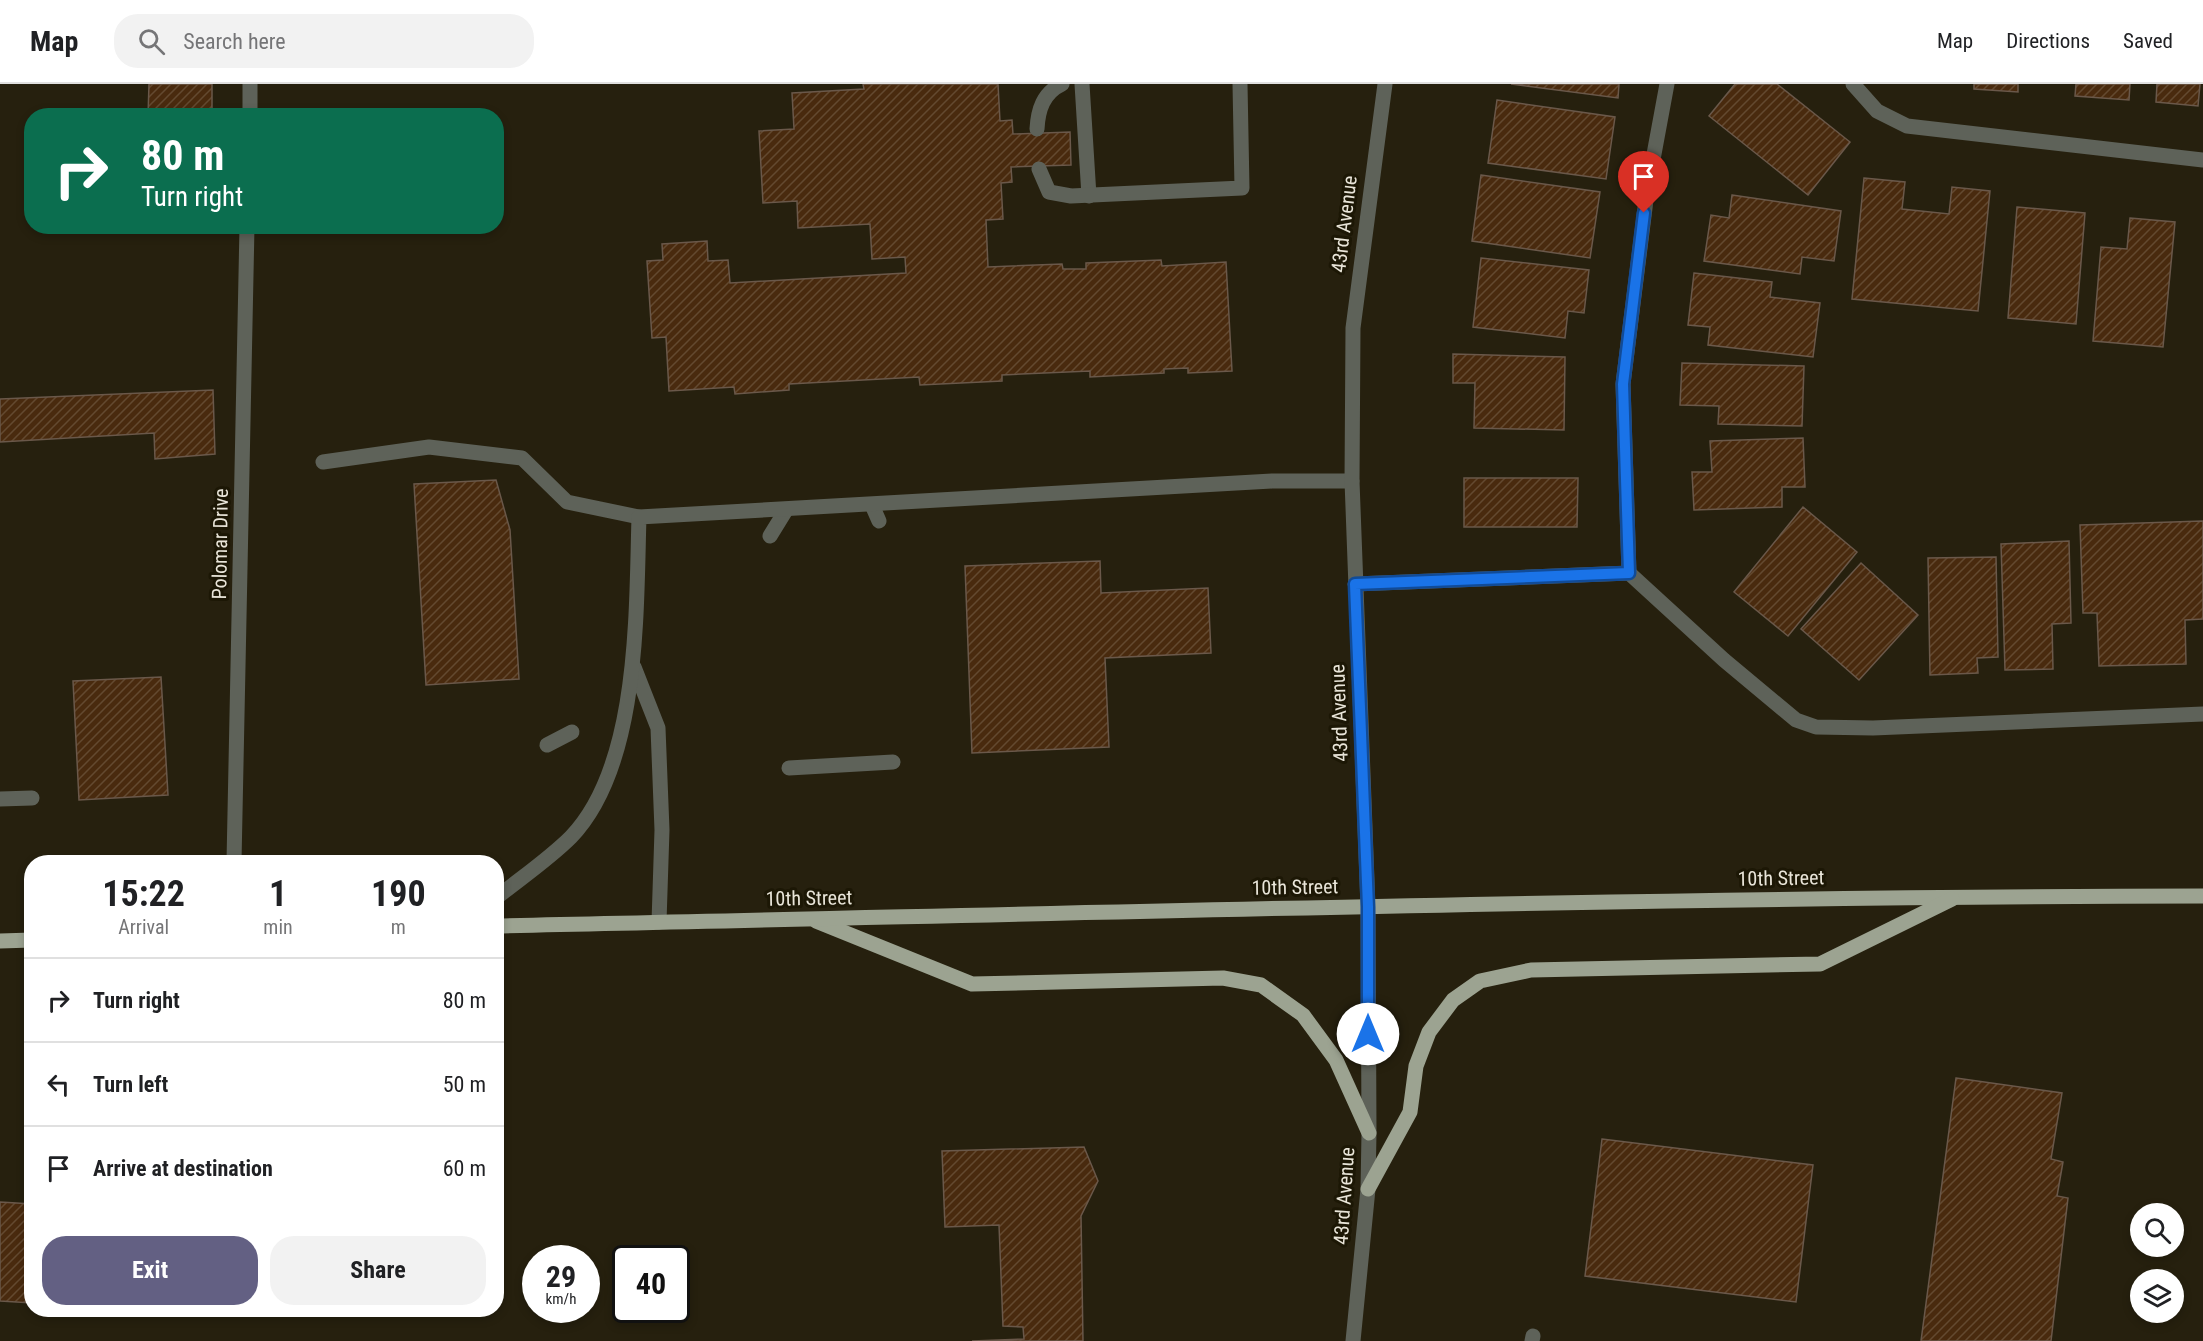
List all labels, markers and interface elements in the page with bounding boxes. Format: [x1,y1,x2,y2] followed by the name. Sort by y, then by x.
[114,14,534,68] search box
[30,25,78,58] text: Map
[135,25,168,58] icon: search
[183,29,286,54] text: Search here
[1937,29,1973,53] text: Map
[2006,29,2090,53] text: Directions
[2123,29,2173,53] text: Saved
[141,131,224,180] text: 80 m
[42,132,120,210] icon: right
[1618,151,1669,213] pin
[1627,160,1660,193] icon: arrive
[1326,174,1362,274] street label: 43rd Avenue
[141,181,243,213] text: Turn right
[207,488,233,600] street label: Polomar Drive
[1325,664,1353,762] street label: 43rd Avenue
[1737,865,1825,891] street label: 10th Street
[102,873,185,915] text: 15:22
[269,873,287,915] text: 1
[371,873,426,915] text: 190
[1251,874,1339,900] street label: 10th Street
[765,885,853,911] street label: 10th Street
[118,915,169,939] text: Arrival
[263,915,293,939] text: min
[391,915,406,939] text: m
[42,984,75,1017] icon: right
[93,988,180,1013] text: Turn right
[443,988,486,1013] text: 80 m
[1336,1002,1400,1066] position arrow
[42,1068,75,1101] icon: left
[93,1072,168,1097] text: Turn left
[443,1072,486,1097] text: 50 m
[1329,1146,1359,1246] street label: 43rd Avenue
[42,1152,75,1185] icon: arrive
[93,1156,273,1181] text: Arrive at destination
[443,1156,486,1181] text: 60 m
[2130,1203,2184,1323] map controls
[2130,1203,2184,1257] button: search
[42,1236,258,1305] button: Exit
[270,1236,486,1305] button: Share
[612,1245,690,1323] speed limit sign: 40
[546,1259,576,1294] text: 29
[2130,1269,2184,1323] button: layers
[546,1290,576,1308] text: km/h

